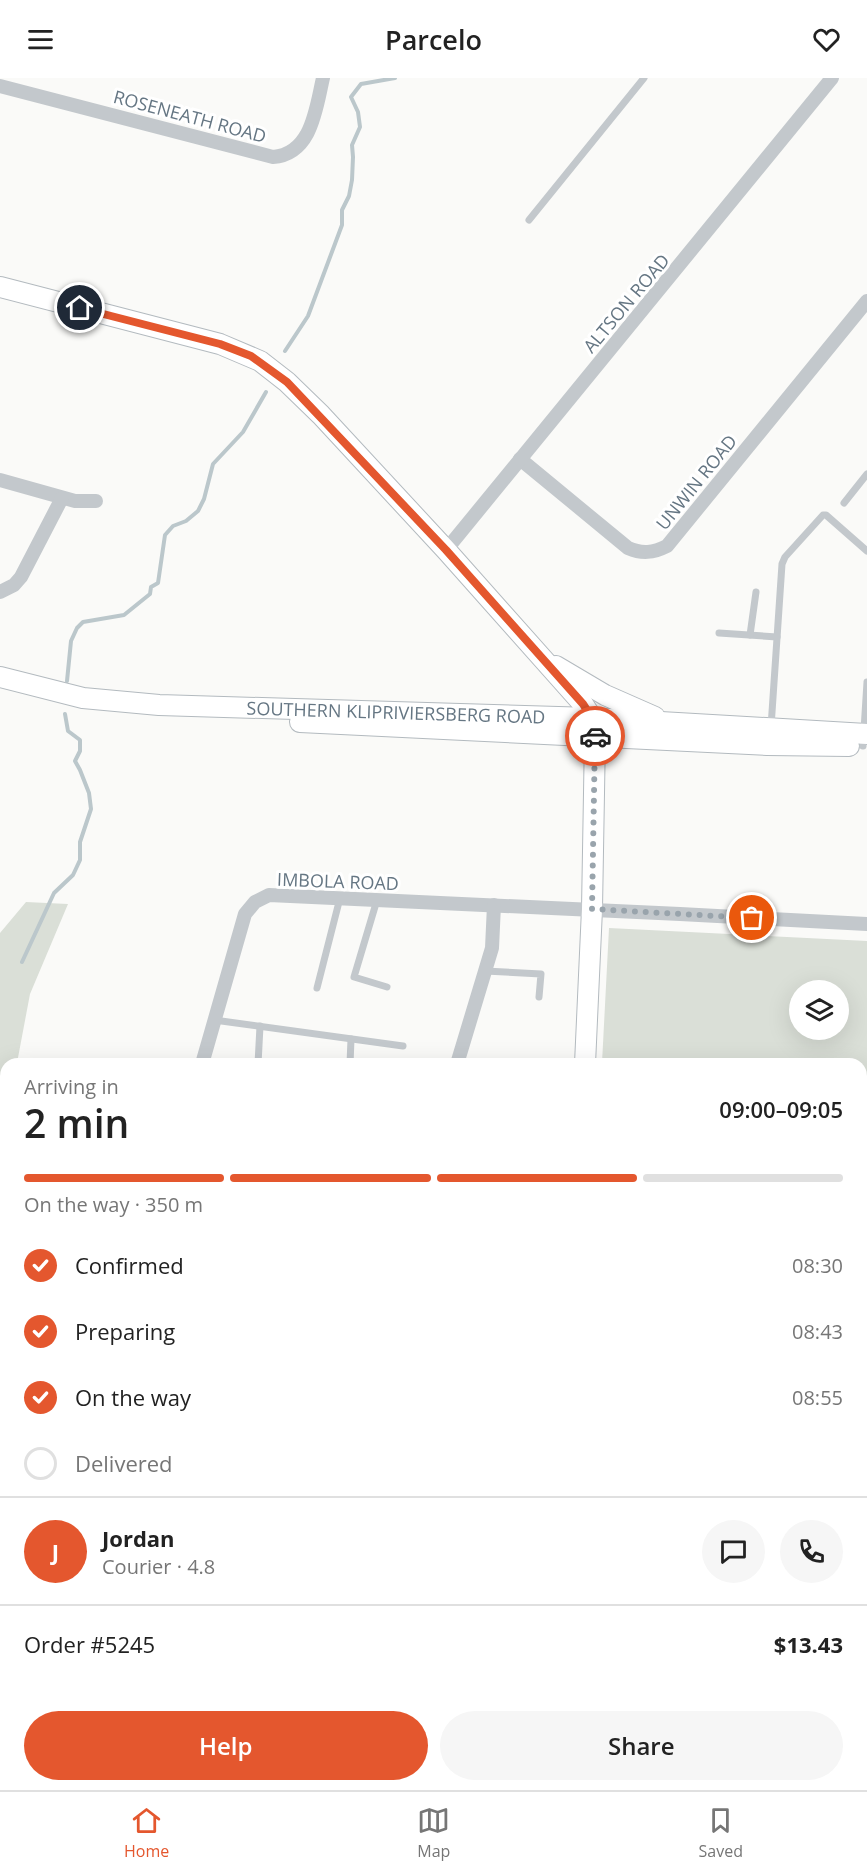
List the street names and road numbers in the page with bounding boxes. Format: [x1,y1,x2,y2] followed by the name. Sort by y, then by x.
[111,84,269,148] street label: ROSENEATH ROAD
[577,248,675,358] street label: ALTSON ROAD
[650,429,742,535] street label: UNWIN ROAD
[246,696,546,729] street label: SOUTHERN KLIPRIVIERSBERG ROAD
[277,867,399,895] street label: IMBOLA ROAD

